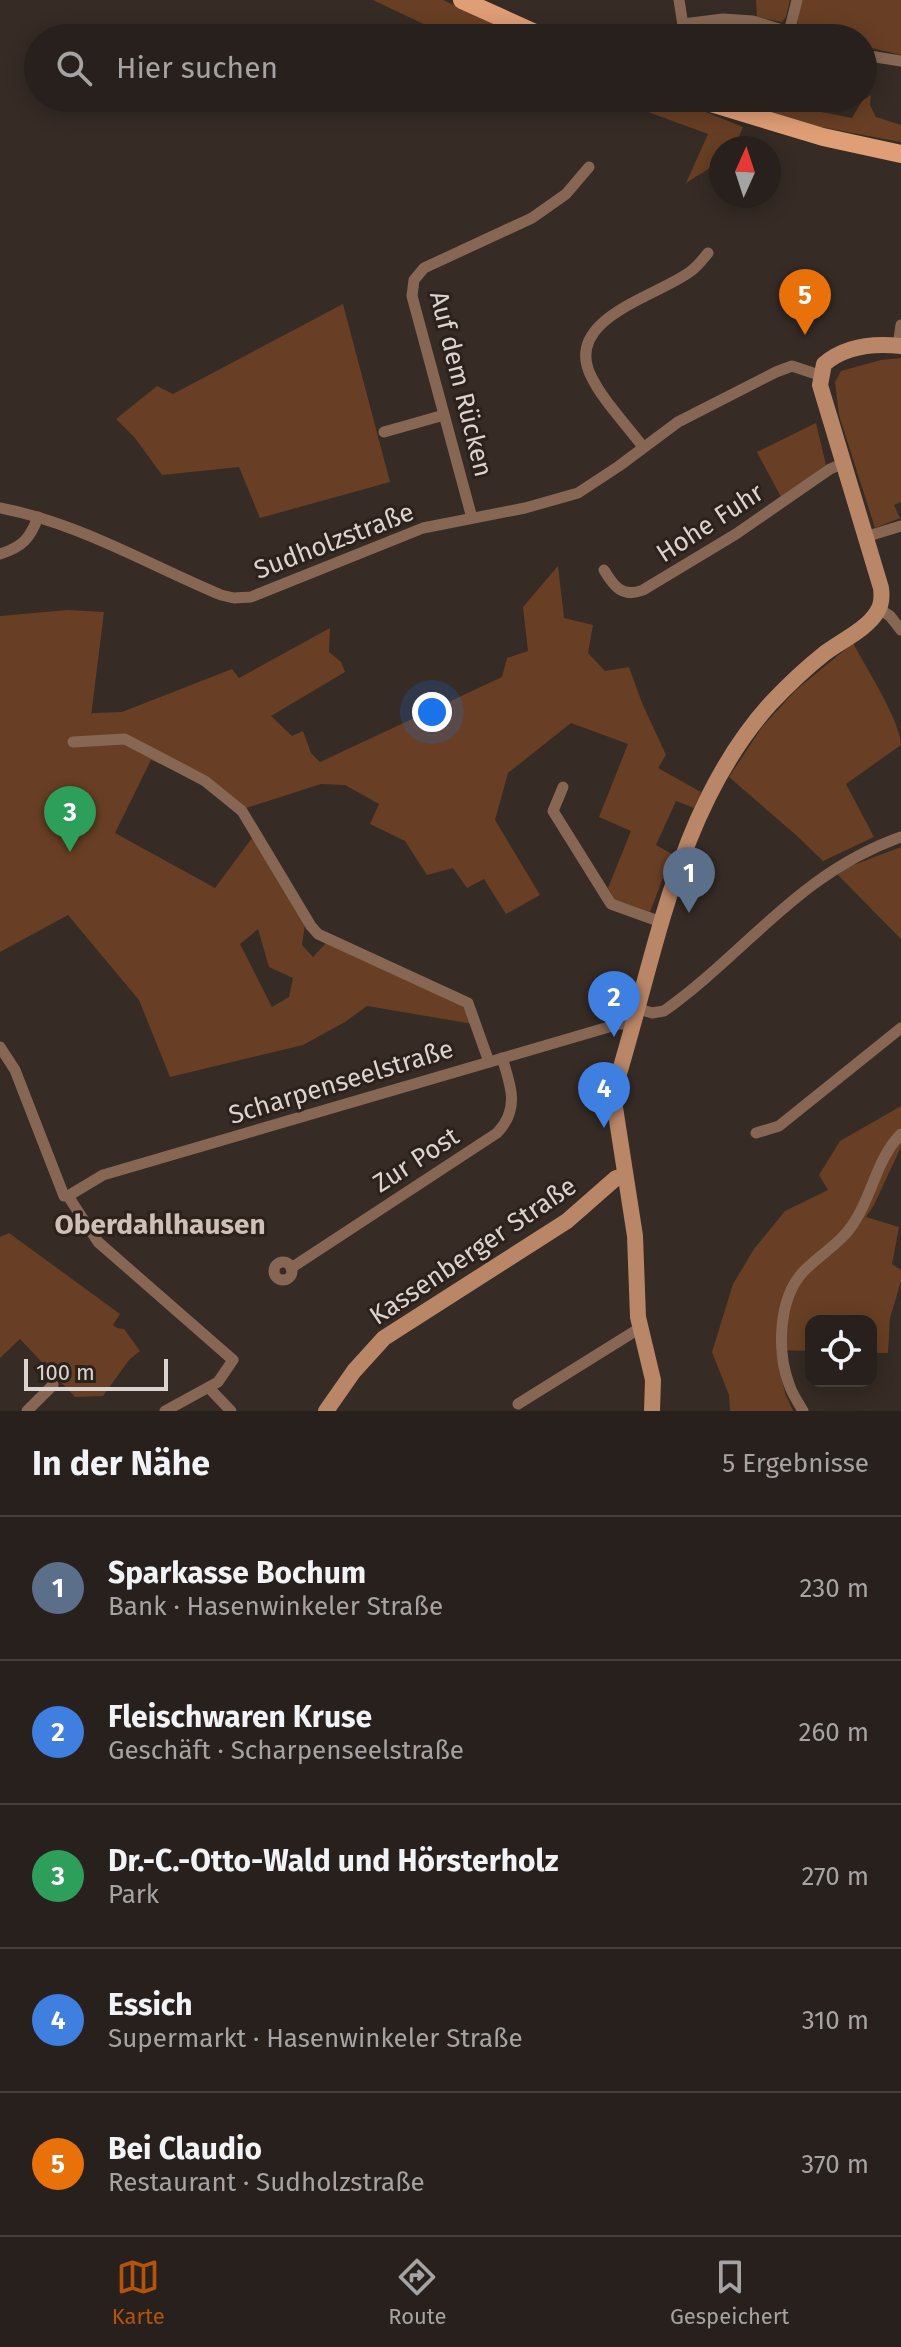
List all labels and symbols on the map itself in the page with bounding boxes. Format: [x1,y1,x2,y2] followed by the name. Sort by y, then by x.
[709,136,781,208] north arrow
[779,269,831,335] pin: 5
[423,288,499,480] street label: Auf dem Rücken
[651,477,769,569] street label: Hohe Fuhr
[250,496,418,586] street label: Sudholzstraße
[412,692,452,732] your location
[44,786,96,852] pin: 3
[663,847,715,913] pin: 1
[588,971,640,1037] pin: 2
[225,1033,457,1131] street label: Scharpenseelstraße
[578,1062,630,1128] pin: 4
[367,1120,465,1199] street label: Zur Post
[364,1170,582,1332] street label: Kassenberger Straße
[54,1208,266,1241] district label: Oberdahlhausen
[24,1355,168,1391] scale bar

